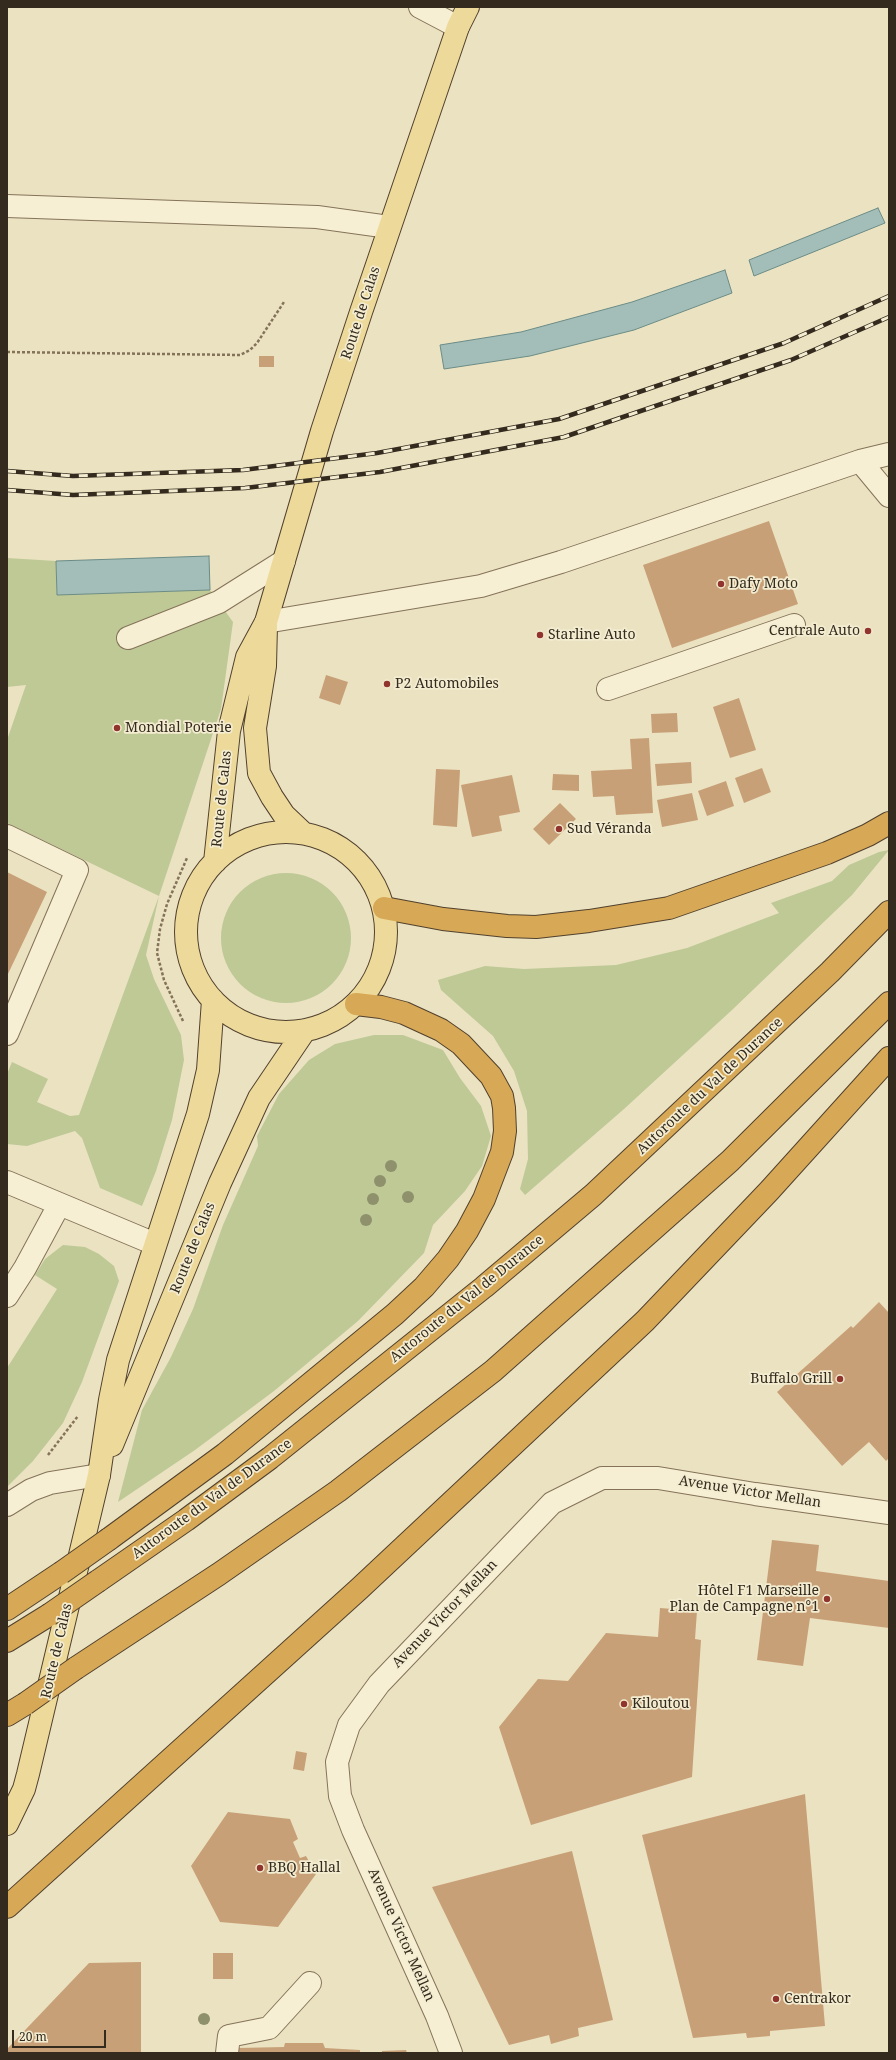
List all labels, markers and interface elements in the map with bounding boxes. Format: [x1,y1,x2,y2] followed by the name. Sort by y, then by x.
[338,264,384,362] street label: Route de Calas
[729,576,798,592] place label: Dafy Moto
[716,579,726,589] marker: Dafy Moto
[769,623,860,639] place label: Centrale Auto
[863,626,873,636] marker: Centrale Auto
[548,627,635,643] place label: Starline Auto
[535,630,545,640] marker: Starline Auto
[395,676,499,692] place label: P2 Automobiles
[382,679,392,689] marker: P2 Automobiles
[125,720,232,736] place label: Mondial Poterie
[112,723,122,733] marker: Mondial Poterie
[209,750,235,848] street label: Route de Calas
[567,821,652,837] place label: Sud Véranda
[554,824,564,834] marker: Sud Véranda
[634,1014,786,1158] street label: Autoroute du Val de Durance
[167,1200,219,1296] street label: Route de Calas
[387,1232,547,1366] street label: Autoroute du Val de Durance
[750,1371,832,1387] place label: Buffalo Grill
[835,1374,845,1384] marker: Buffalo Grill
[129,1435,295,1563] street label: Autoroute du Val de Durance
[678,1472,822,1512] street label: Avenue Victor Mellan
[389,1556,501,1672] street label: Avenue Victor Mellan
[670,1583,819,1616] place label: Hôtel F1 Marseille Plan de Campagne n°1
[822,1594,832,1604] marker: Hôtel F1 Marseille Plan de Campagne n°1
[38,1602,76,1700] street label: Route de Calas
[632,1696,689,1712] place label: Kiloutou
[619,1699,629,1709] marker: Kiloutou
[268,1860,340,1876] place label: BBQ Hallal
[255,1863,265,1873] marker: BBQ Hallal
[364,1866,438,2004] street label: Avenue Victor Mellan
[784,1991,851,2007] place label: Centrakor
[771,1994,781,2004] marker: Centrakor
[14,2022,108,2048] scale bar
[19,2028,47,2045] text: 20 m

